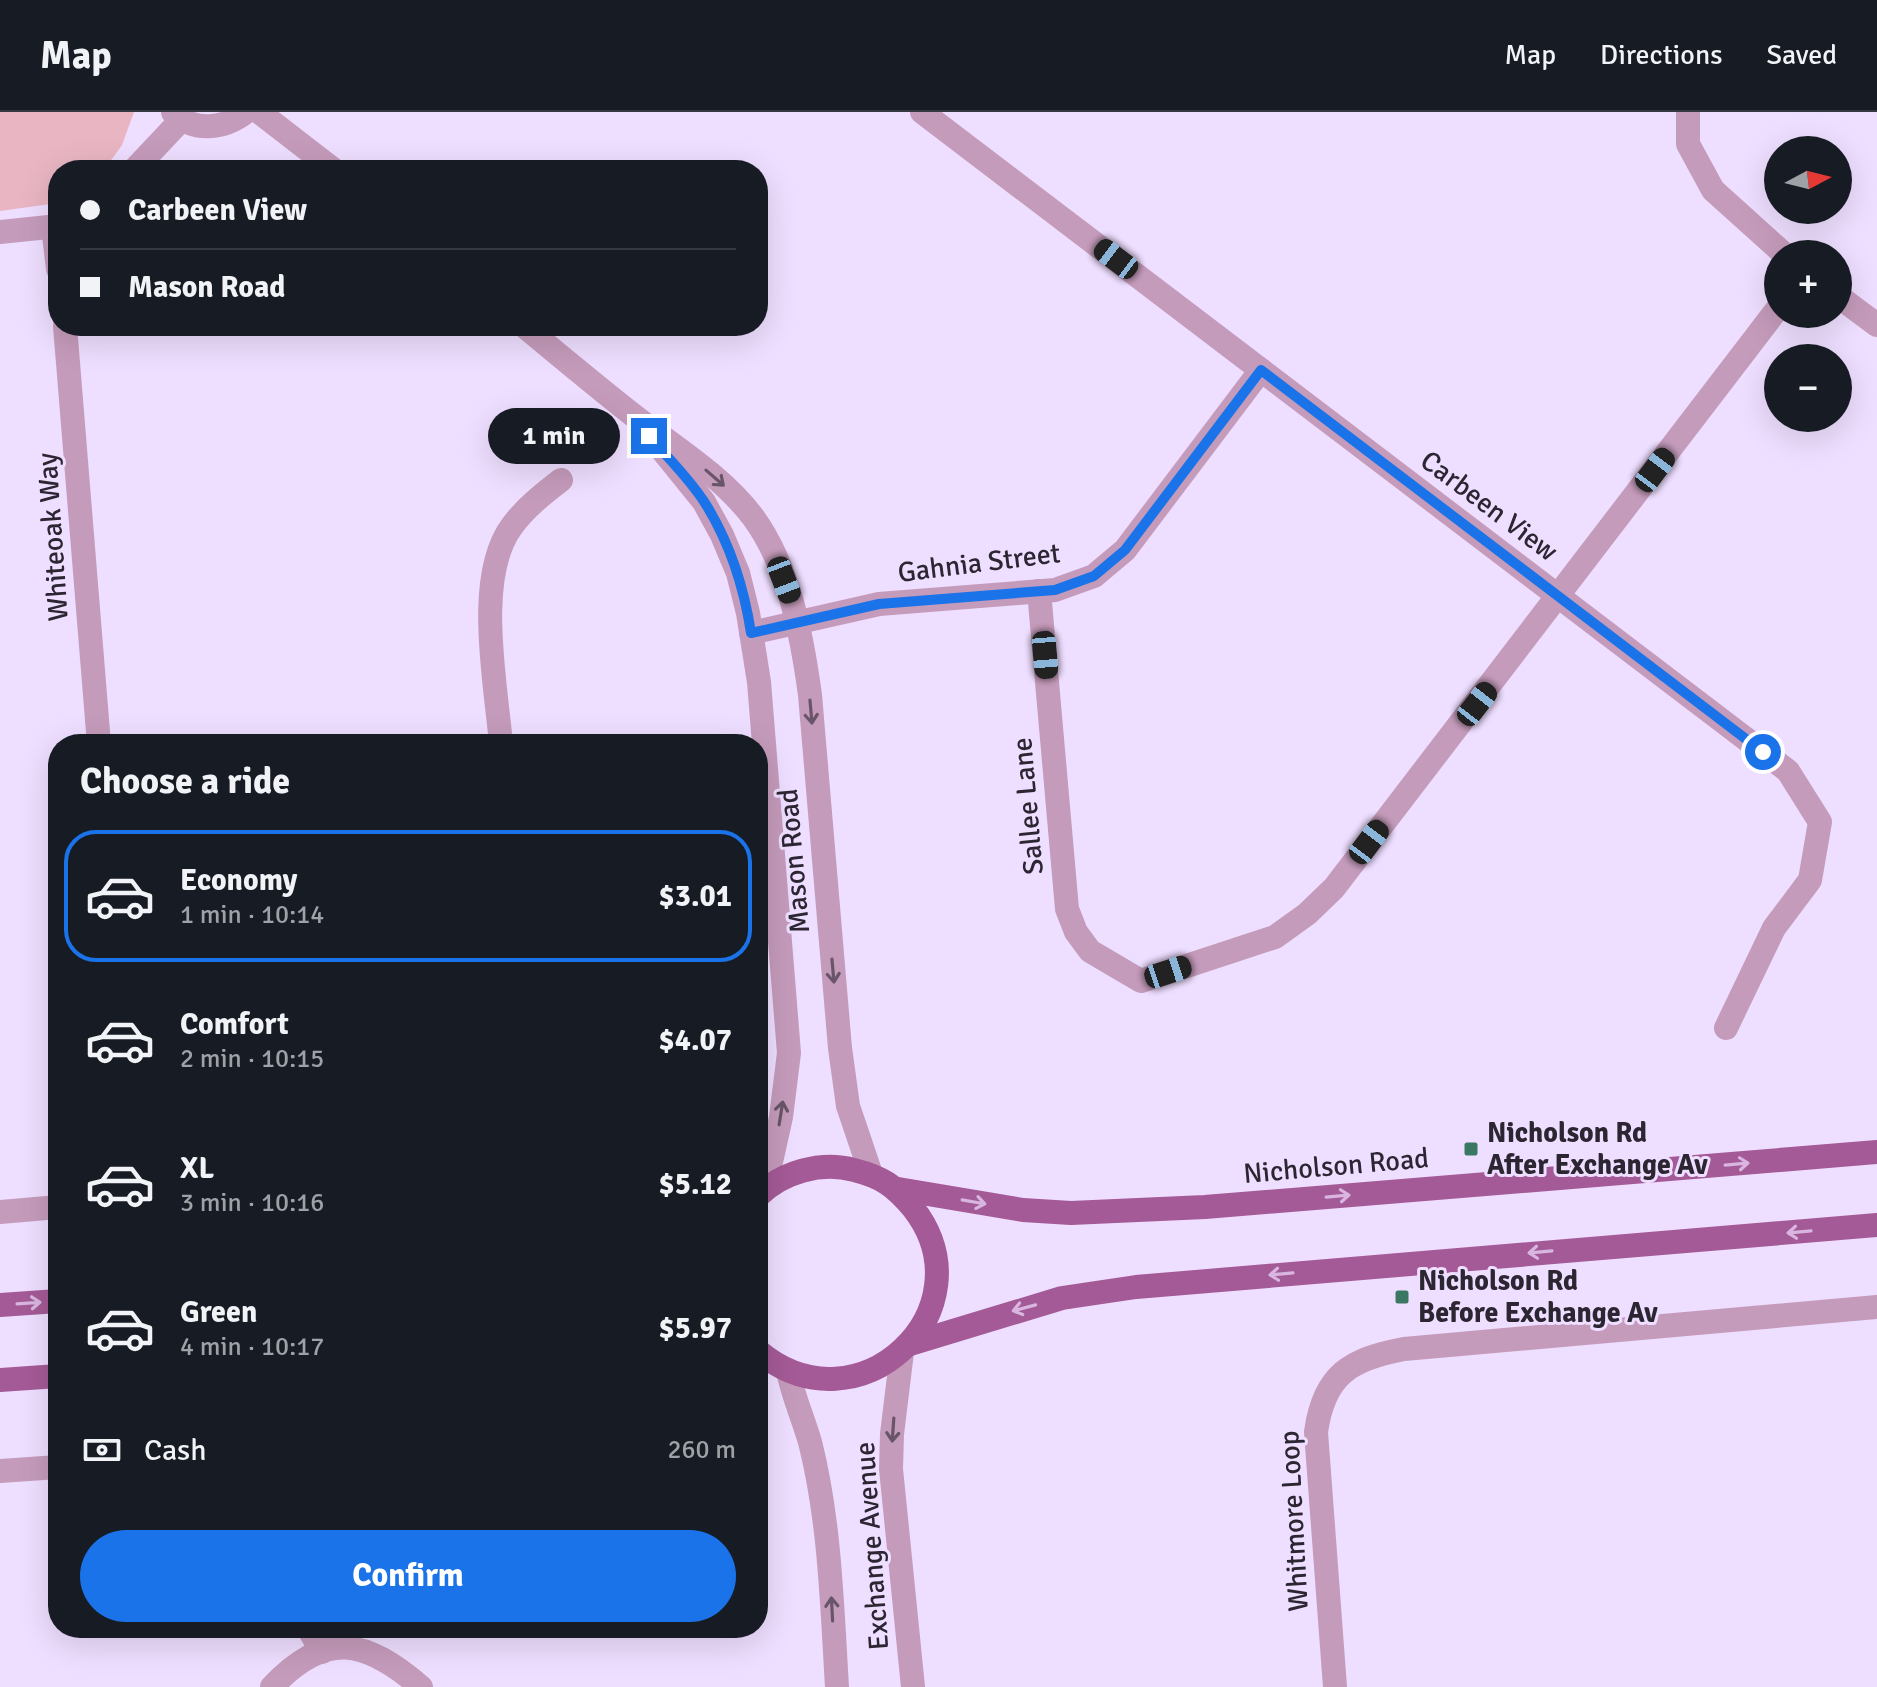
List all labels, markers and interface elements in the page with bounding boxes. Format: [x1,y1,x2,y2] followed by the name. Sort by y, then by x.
[40,32,112,79] text: Map
[1504,38,1556,72] text: Map
[1600,38,1722,72] text: Directions
[1766,38,1837,72] text: Saved
[1764,136,1852,224] north arrow
[1764,136,1852,432] map controls
[128,192,307,229] text: Carbeen View
[1090,235,1142,283] car
[1764,240,1852,328] button: +
[128,269,285,306] text: Mason Road
[1764,344,1852,432] button: −
[489,408,621,464] callout: 1 min
[631,418,667,454] route end
[523,420,585,452] text: 1 min
[1414,443,1564,569] street label: Carbeen View
[1631,444,1679,496] car
[30,452,76,622] street label: Whiteoak Way
[704,469,725,487] one-way arrow
[896,536,1062,590] street label: Gahnia Street
[764,553,804,607] car
[1031,630,1059,680] car
[1453,678,1501,730] car
[804,698,819,725] one-way arrow
[1745,734,1781,770] route start
[1005,736,1051,876] street label: Sallee Lane
[80,759,290,804] text: Choose a ride
[771,787,817,935] street label: Mason Road
[1345,816,1393,868] car
[84,860,156,932] icon: car
[180,862,297,899] text: Economy
[659,878,732,915] text: $3.01
[180,899,324,931] text: 1 min · 10:14
[1141,953,1195,991] car
[826,957,841,984] one-way arrow
[84,1004,156,1076] icon: car
[180,1006,289,1043] text: Comfort
[659,1022,732,1059] text: $4.07
[180,1043,324,1075] text: 2 min · 10:15
[774,1101,789,1126] one-way arrow
[1487,1116,1708,1182] place label: Nicholson Rd After Exchange Av
[1462,1140,1480,1158] marker: Nicholson Rd After Exchange Av
[1242,1141,1430,1191] street label: Nicholson Road
[84,1148,156,1220] icon: car
[180,1150,214,1187] text: XL
[1723,1156,1750,1171] one-way arrow
[659,1166,732,1203] text: $5.12
[180,1187,324,1219] text: 3 min · 10:16
[1324,1188,1351,1203] one-way arrow
[961,1195,987,1210] one-way arrow
[1786,1225,1813,1240] one-way arrow
[1527,1245,1554,1260] one-way arrow
[1418,1264,1658,1330] place label: Nicholson Rd Before Exchange Av
[1268,1267,1295,1282] one-way arrow
[1393,1288,1411,1306] marker: Nicholson Rd Before Exchange Av
[84,1292,156,1364] icon: car
[180,1294,257,1331] text: Green
[15,1295,42,1310] one-way arrow
[1011,1301,1037,1316] one-way arrow
[659,1310,732,1347] text: $5.97
[180,1331,324,1363] text: 4 min · 10:17
[885,1416,900,1443] one-way arrow
[80,1428,124,1472] icon: cash
[1272,1430,1316,1612] street label: Whitmore Loop
[144,1432,207,1469] text: Cash
[667,1434,736,1466] text: 260 m
[848,1441,896,1651] street label: Exchange Avenue
[80,1530,736,1622] button: Confirm
[824,1596,839,1623] one-way arrow

